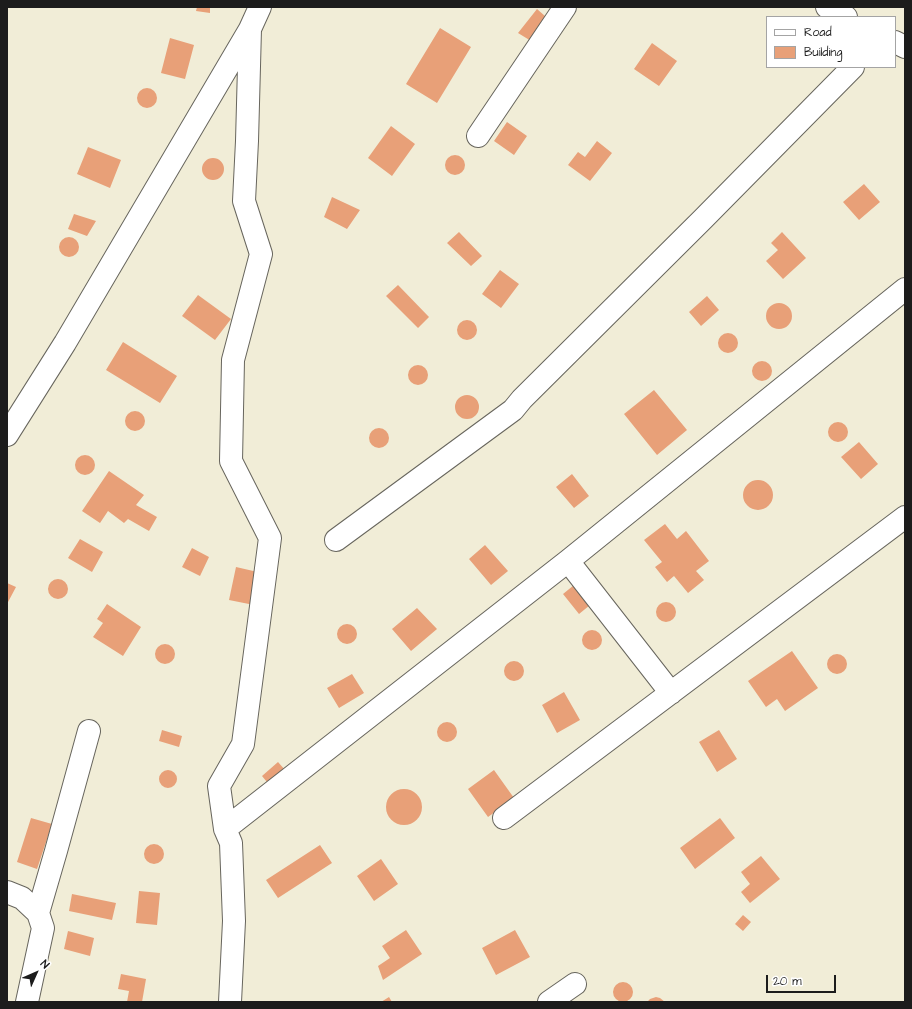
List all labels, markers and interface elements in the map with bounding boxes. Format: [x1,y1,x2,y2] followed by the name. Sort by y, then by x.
[766,16,896,68] legend
[804,24,832,41] text: Road
[804,44,842,61] text: Building
[16,953,56,993] north arrow
[37,956,53,972] text: N
[768,967,838,993] scale bar
[773,973,802,990] text: 20 m

